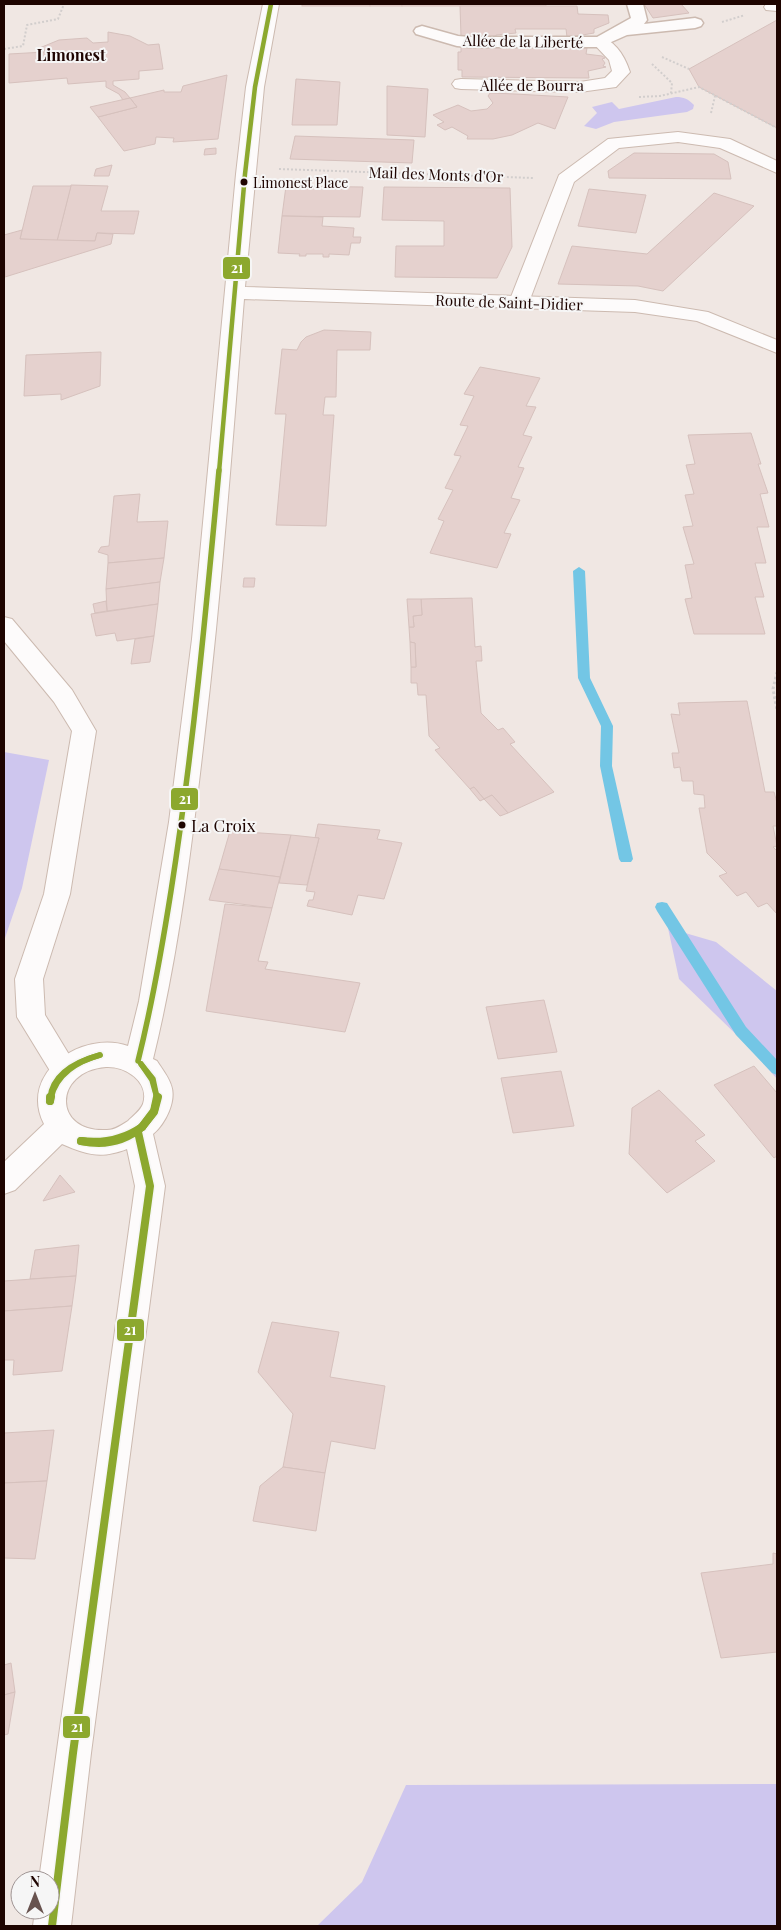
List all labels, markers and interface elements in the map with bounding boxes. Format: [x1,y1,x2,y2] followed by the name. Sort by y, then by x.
[462,30,583,52] street label: Allée de la Liberté
[36,44,106,65] district label: Limonest
[479,75,584,95] street label: Allée de Bourra
[368,162,504,186] street label: Mail des Monts d'Or
[253,173,348,192] place label: Limonest Place
[239,177,249,187] marker: Limonest Place
[222,256,251,280] line badge: 21
[231,258,243,277] text: 21
[435,289,583,315] street label: Route de Saint-Didier
[170,787,199,811] line badge: 21
[179,789,191,808] text: 21
[191,814,256,836] place label: La Croix
[177,820,187,830] marker: La Croix
[116,1318,145,1342] line badge: 21
[124,1320,136,1339] text: 21
[62,1715,91,1739] line badge: 21
[71,1717,83,1736] text: 21
[10,1870,60,1920] north arrow
[30,1872,40,1891] text: N

